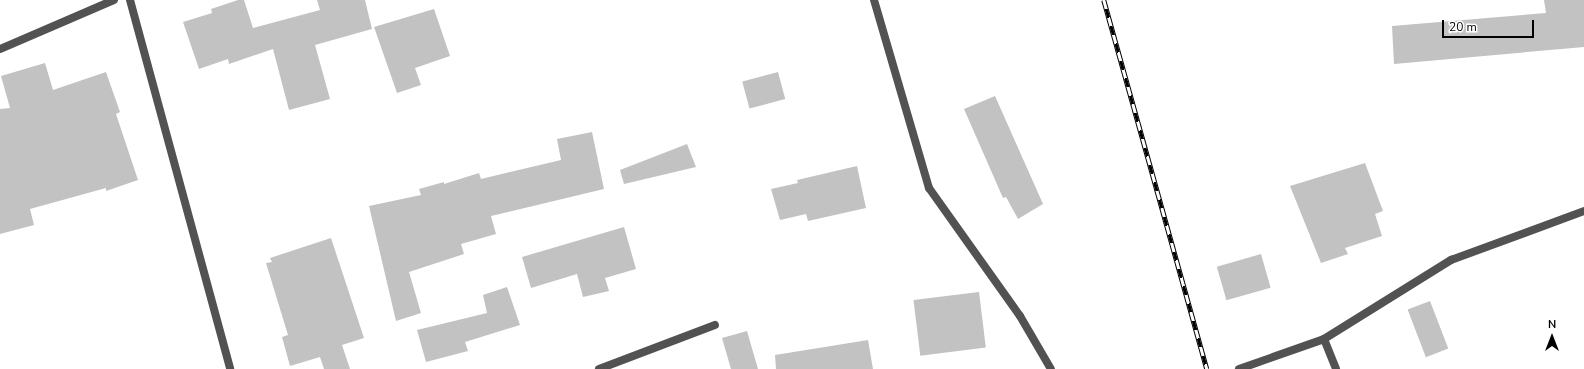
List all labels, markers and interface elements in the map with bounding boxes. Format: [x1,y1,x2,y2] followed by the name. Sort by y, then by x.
[1444,12,1536,38] scale bar
[1449,19,1477,35] text: 20 m
[1532,317,1572,357] north arrow
[1548,317,1556,332] text: N

